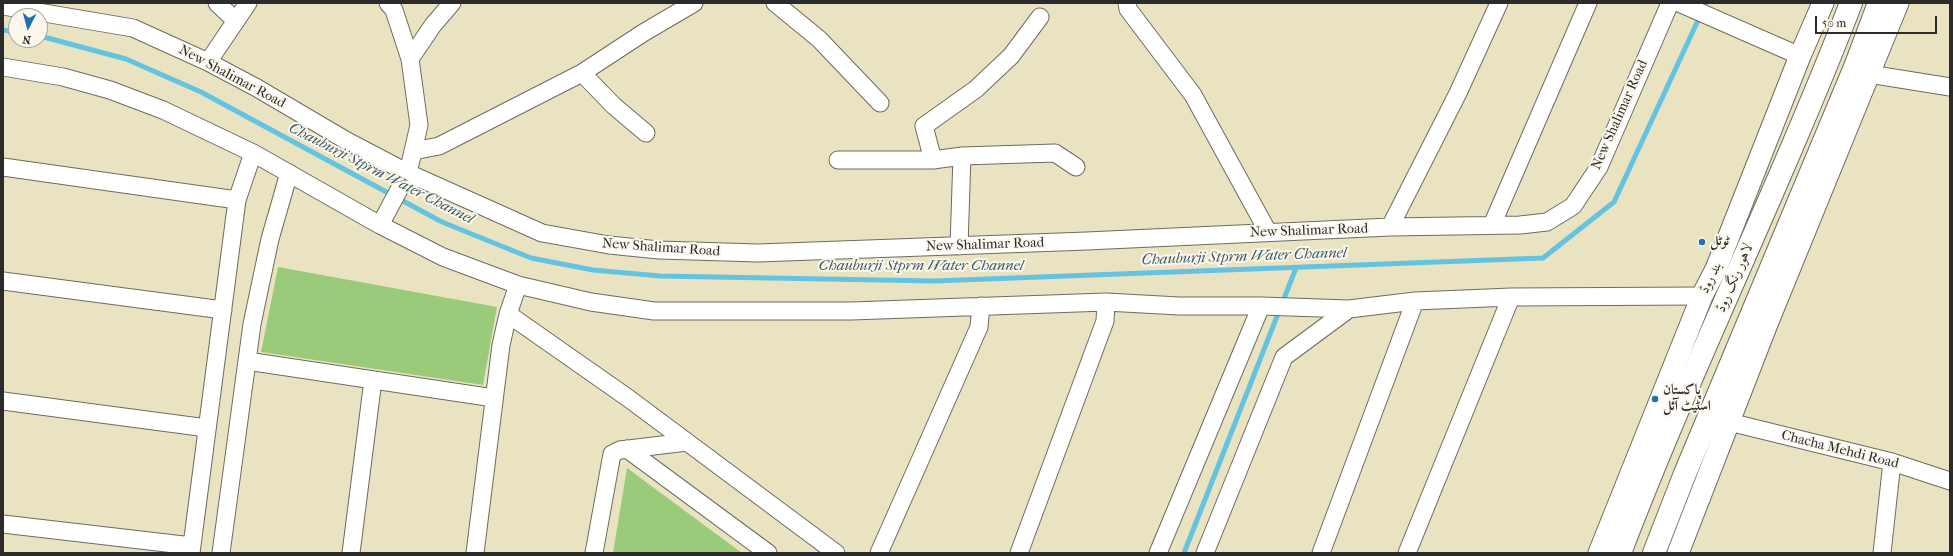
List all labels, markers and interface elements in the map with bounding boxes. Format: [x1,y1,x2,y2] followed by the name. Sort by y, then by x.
[8,8,48,48] north arrow
[1817,8,1939,34] scale bar
[1822,16,1846,30] text: 50 m
[22,33,32,46] text: N
[176,42,288,112] street label: New Shalimar Road
[1588,57,1652,173] street label: New Shalimar Road
[286,119,476,229] water label: Chauburji Stprm Water Channel
[1250,221,1368,241] street label: New Shalimar Road
[1710,234,1729,250] place label: ٹوٹل
[601,235,721,261] street label: New Shalimar Road
[926,235,1044,255] street label: New Shalimar Road
[1697,237,1707,247] marker: ٹوٹل
[1713,241,1757,315] street label: لاہور رنگ روڈ
[1141,244,1347,270] water label: Chauburji Stprm Water Channel
[819,257,1023,275] water label: Chauburji Stprm Water Channel
[1696,260,1726,296] street label: بند روڈ
[1663,383,1711,416] place label: پاکستان اسٹیٹ آئل
[1650,394,1660,404] marker: پاکستان اسٹیٹ آئل
[1780,427,1900,473] street label: Chacha Mehdi Road

